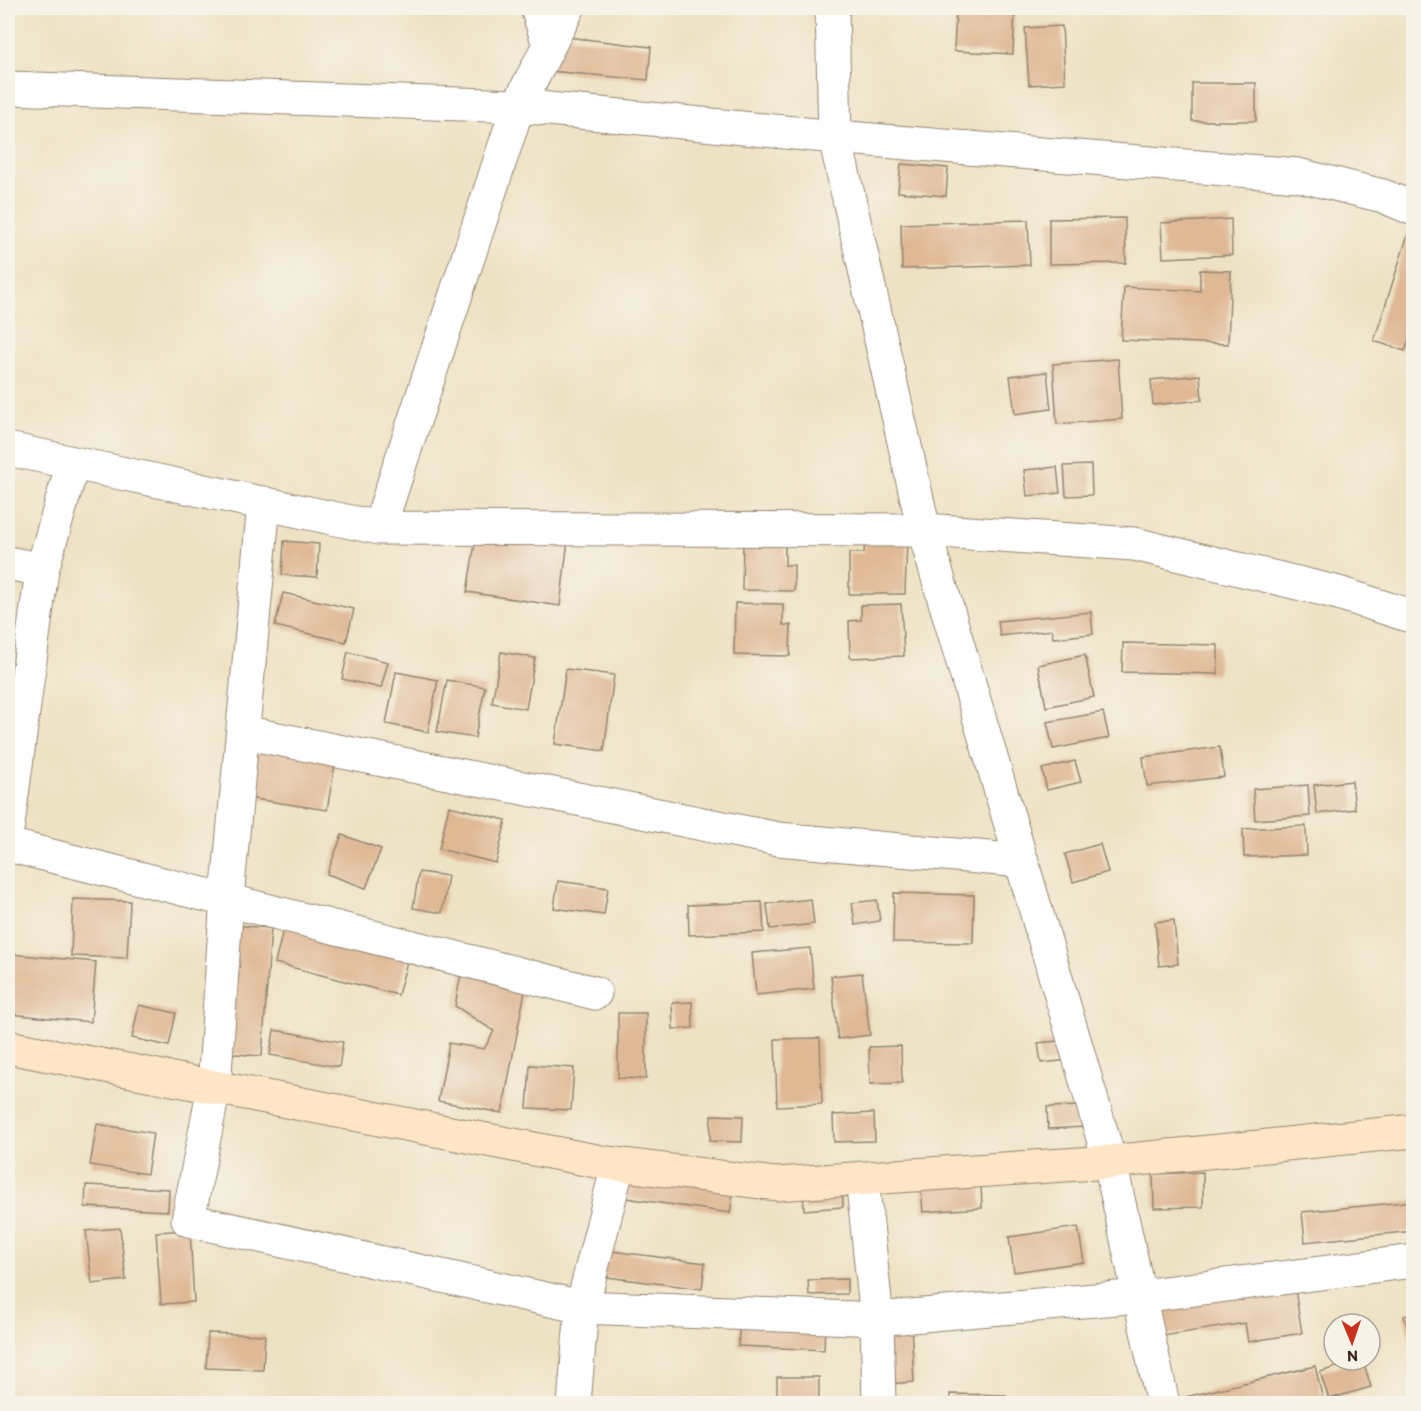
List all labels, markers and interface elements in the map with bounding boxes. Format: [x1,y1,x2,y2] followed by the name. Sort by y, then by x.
[1322,1312,1382,1372] north arrow
[1347,1347,1358,1366] text: N

